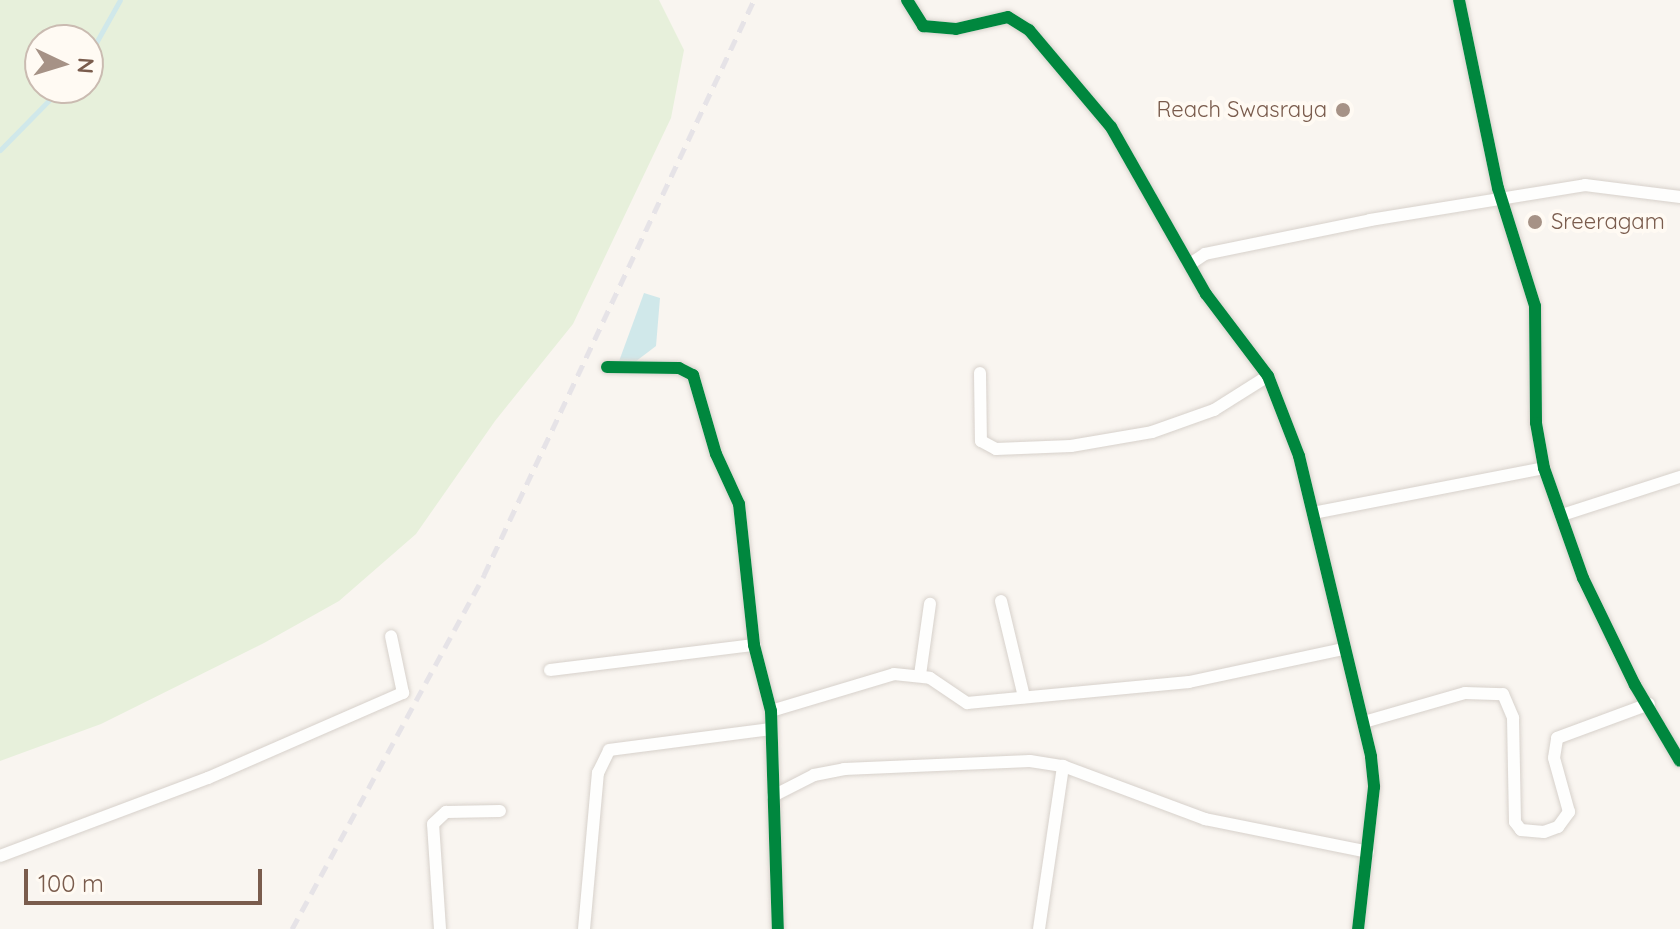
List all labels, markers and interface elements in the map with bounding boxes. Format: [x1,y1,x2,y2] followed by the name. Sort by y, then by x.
[24,24,104,104] north arrow
[71,56,100,75] text: N
[1157,97,1327,123] place label: Reach Swasraya
[1334,101,1352,119] marker: Reach Swasraya
[1551,209,1665,235] place label: Sreeragam
[1526,213,1544,231] marker: Sreeragam
[28,853,266,903] scale bar
[38,868,104,898] text: 100 m

